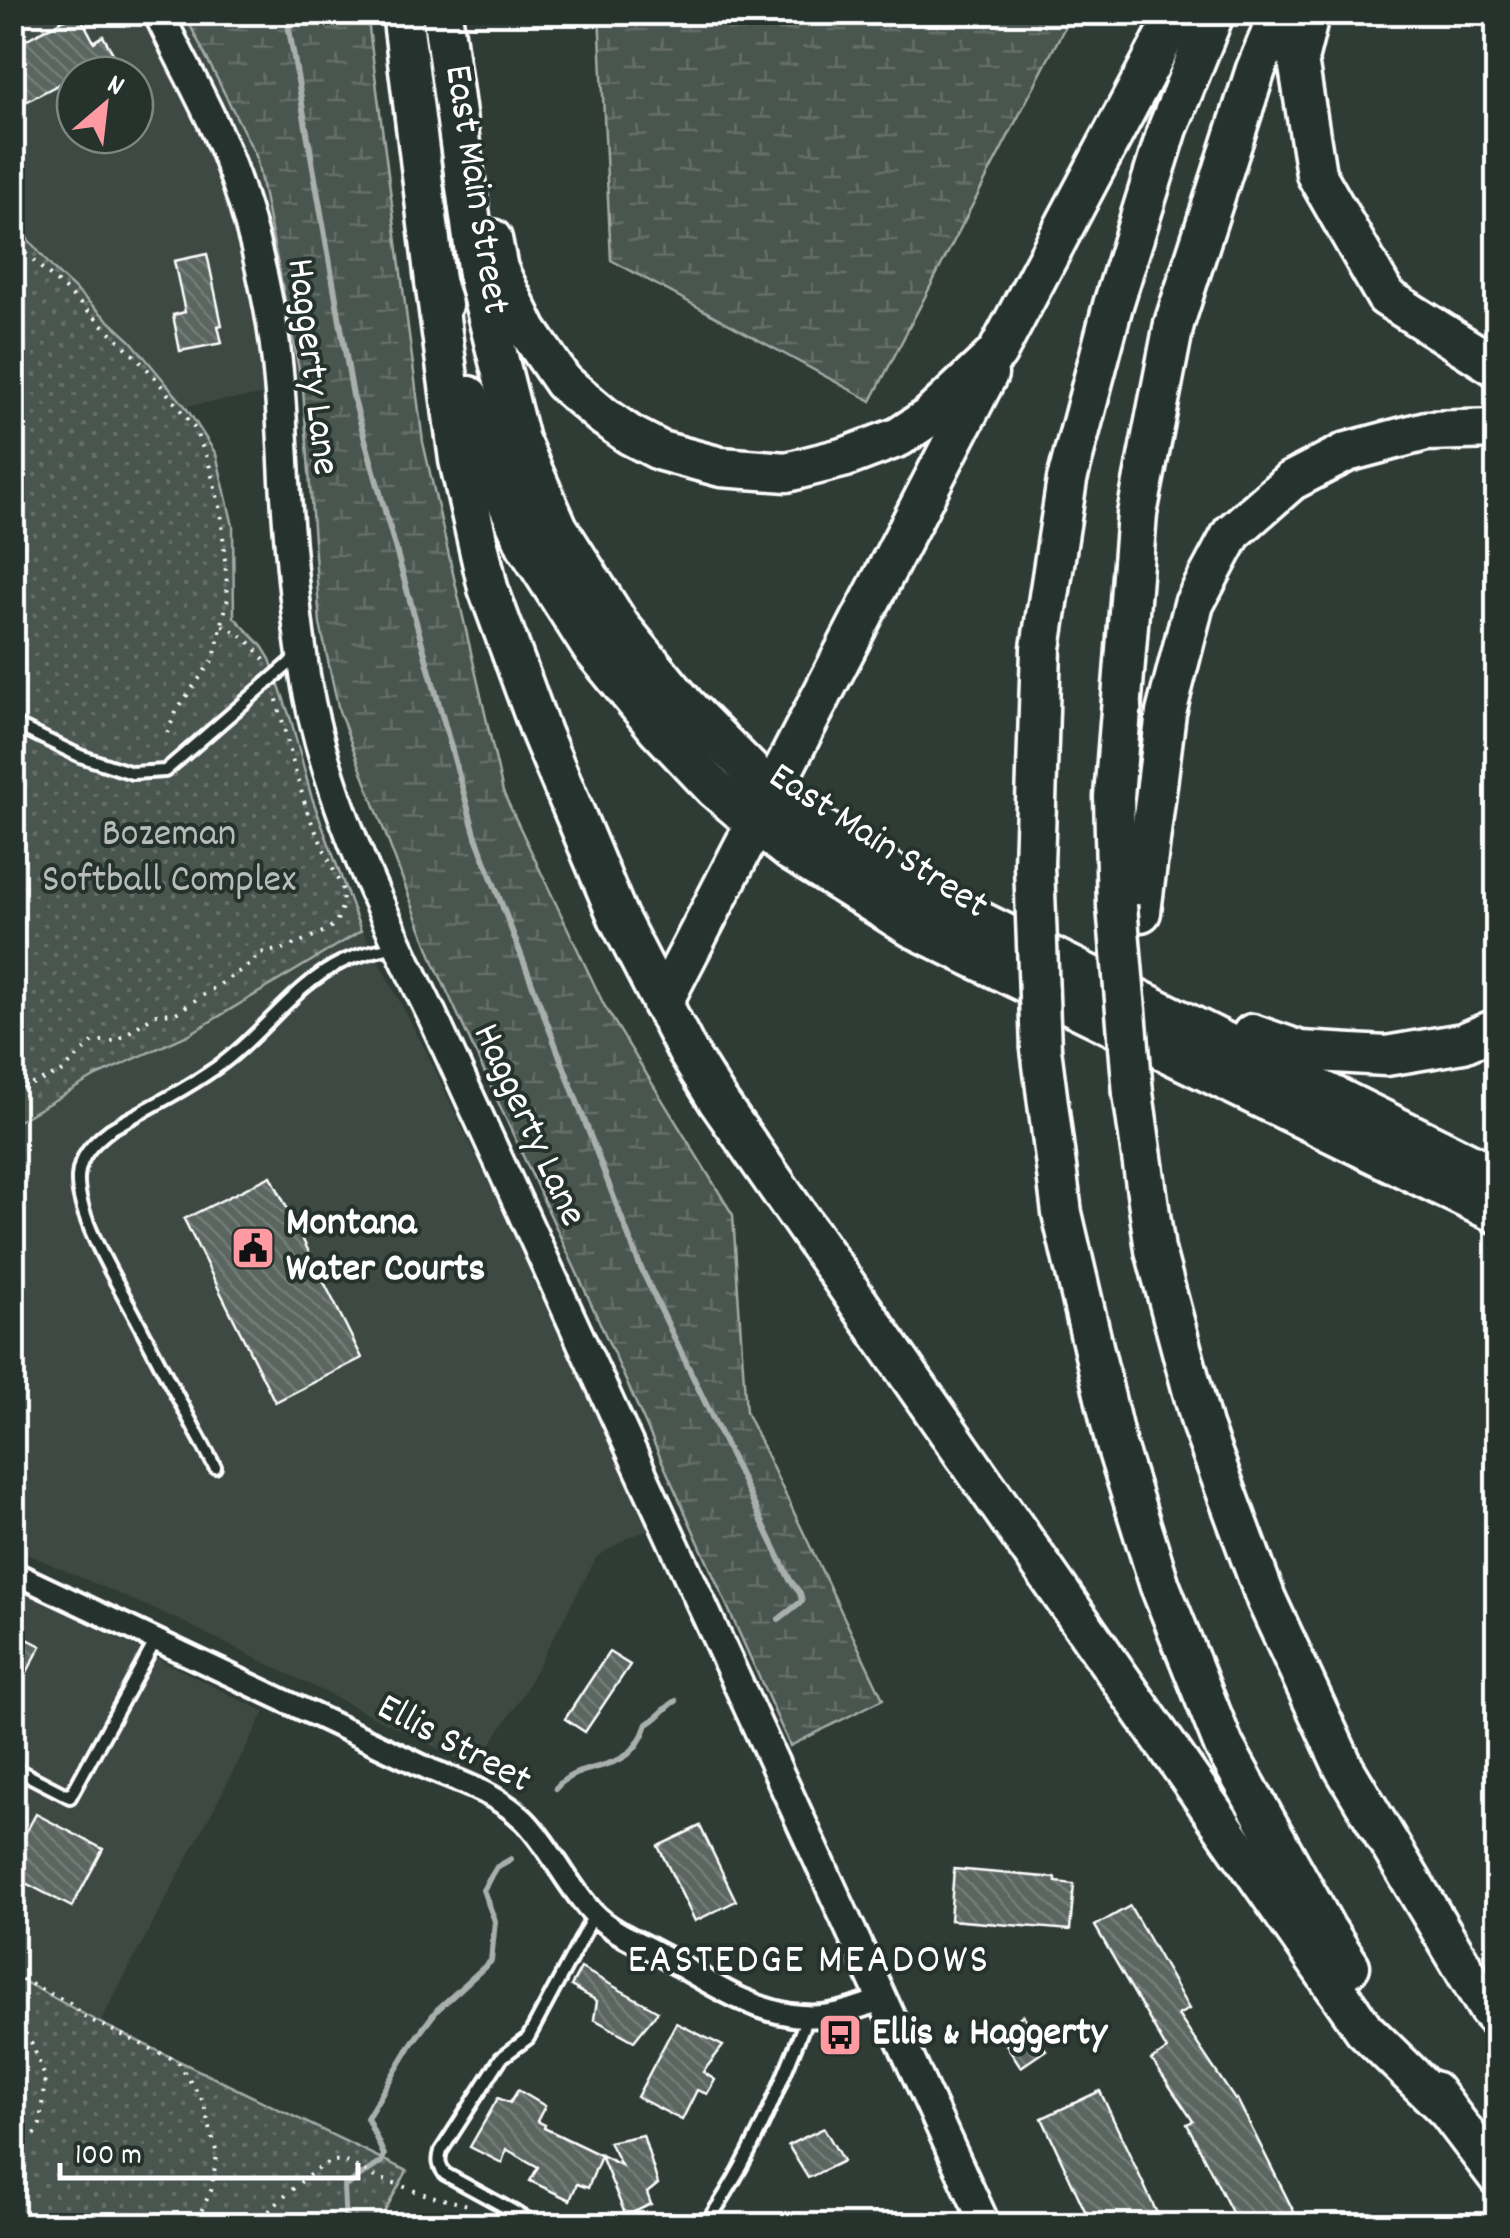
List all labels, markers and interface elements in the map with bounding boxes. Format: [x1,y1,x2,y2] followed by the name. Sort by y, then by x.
[55,55,155,155] north arrow
[426,61,522,319] street label: East Main Street
[99,66,130,108] text: N
[268,255,352,479] street label: Haggerty Lane
[756,750,998,936] street label: East Main Street
[42,808,296,911] park label: Bozeman Softball Complex
[455,1015,599,1237] street label: Haggerty Lane
[286,1197,485,1300] place label: Montana Water Courts
[230,1225,276,1271] public building icon: Montana Water Courts
[366,1681,540,1811] street label: Ellis Street
[628,1933,990,1993] district label: EASTEDGE MEADOWS
[872,2007,1109,2064] place label: Ellis & Haggerty
[817,2012,863,2058] bus stop icon: Ellis & Haggerty
[60,2118,358,2180] scale bar
[75,2136,142,2179] text: 100 m

